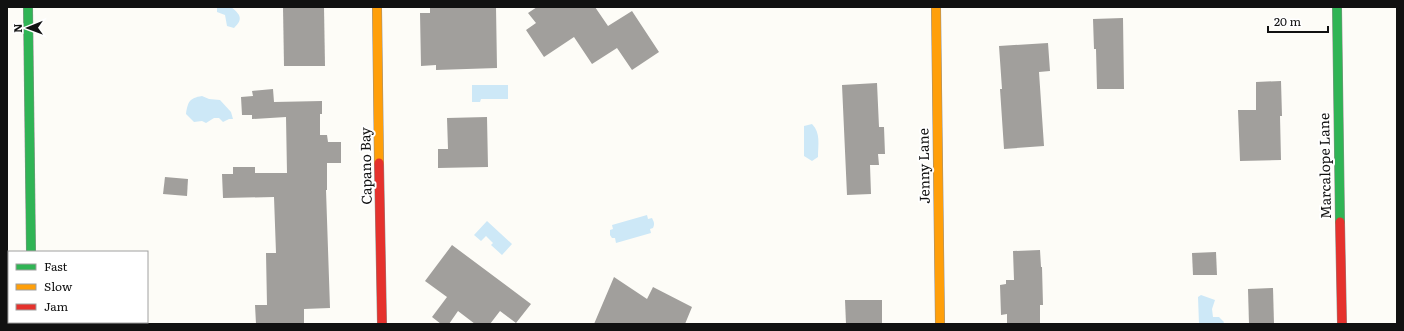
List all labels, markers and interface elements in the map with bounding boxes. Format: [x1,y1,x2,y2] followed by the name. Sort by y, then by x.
[8,8,48,48] north arrow
[1268,8,1328,34] scale bar
[1274,12,1301,30] text: 20 m
[9,23,25,33] text: N
[1313,113,1335,219] street label: Marcalope Lane
[354,126,376,205] street label: Capano Bay
[912,128,934,204] street label: Jenny Lane
[8,251,148,323] legend
[44,257,68,275] text: Fast
[44,277,73,295] text: Slow
[44,297,69,315] text: Jam

